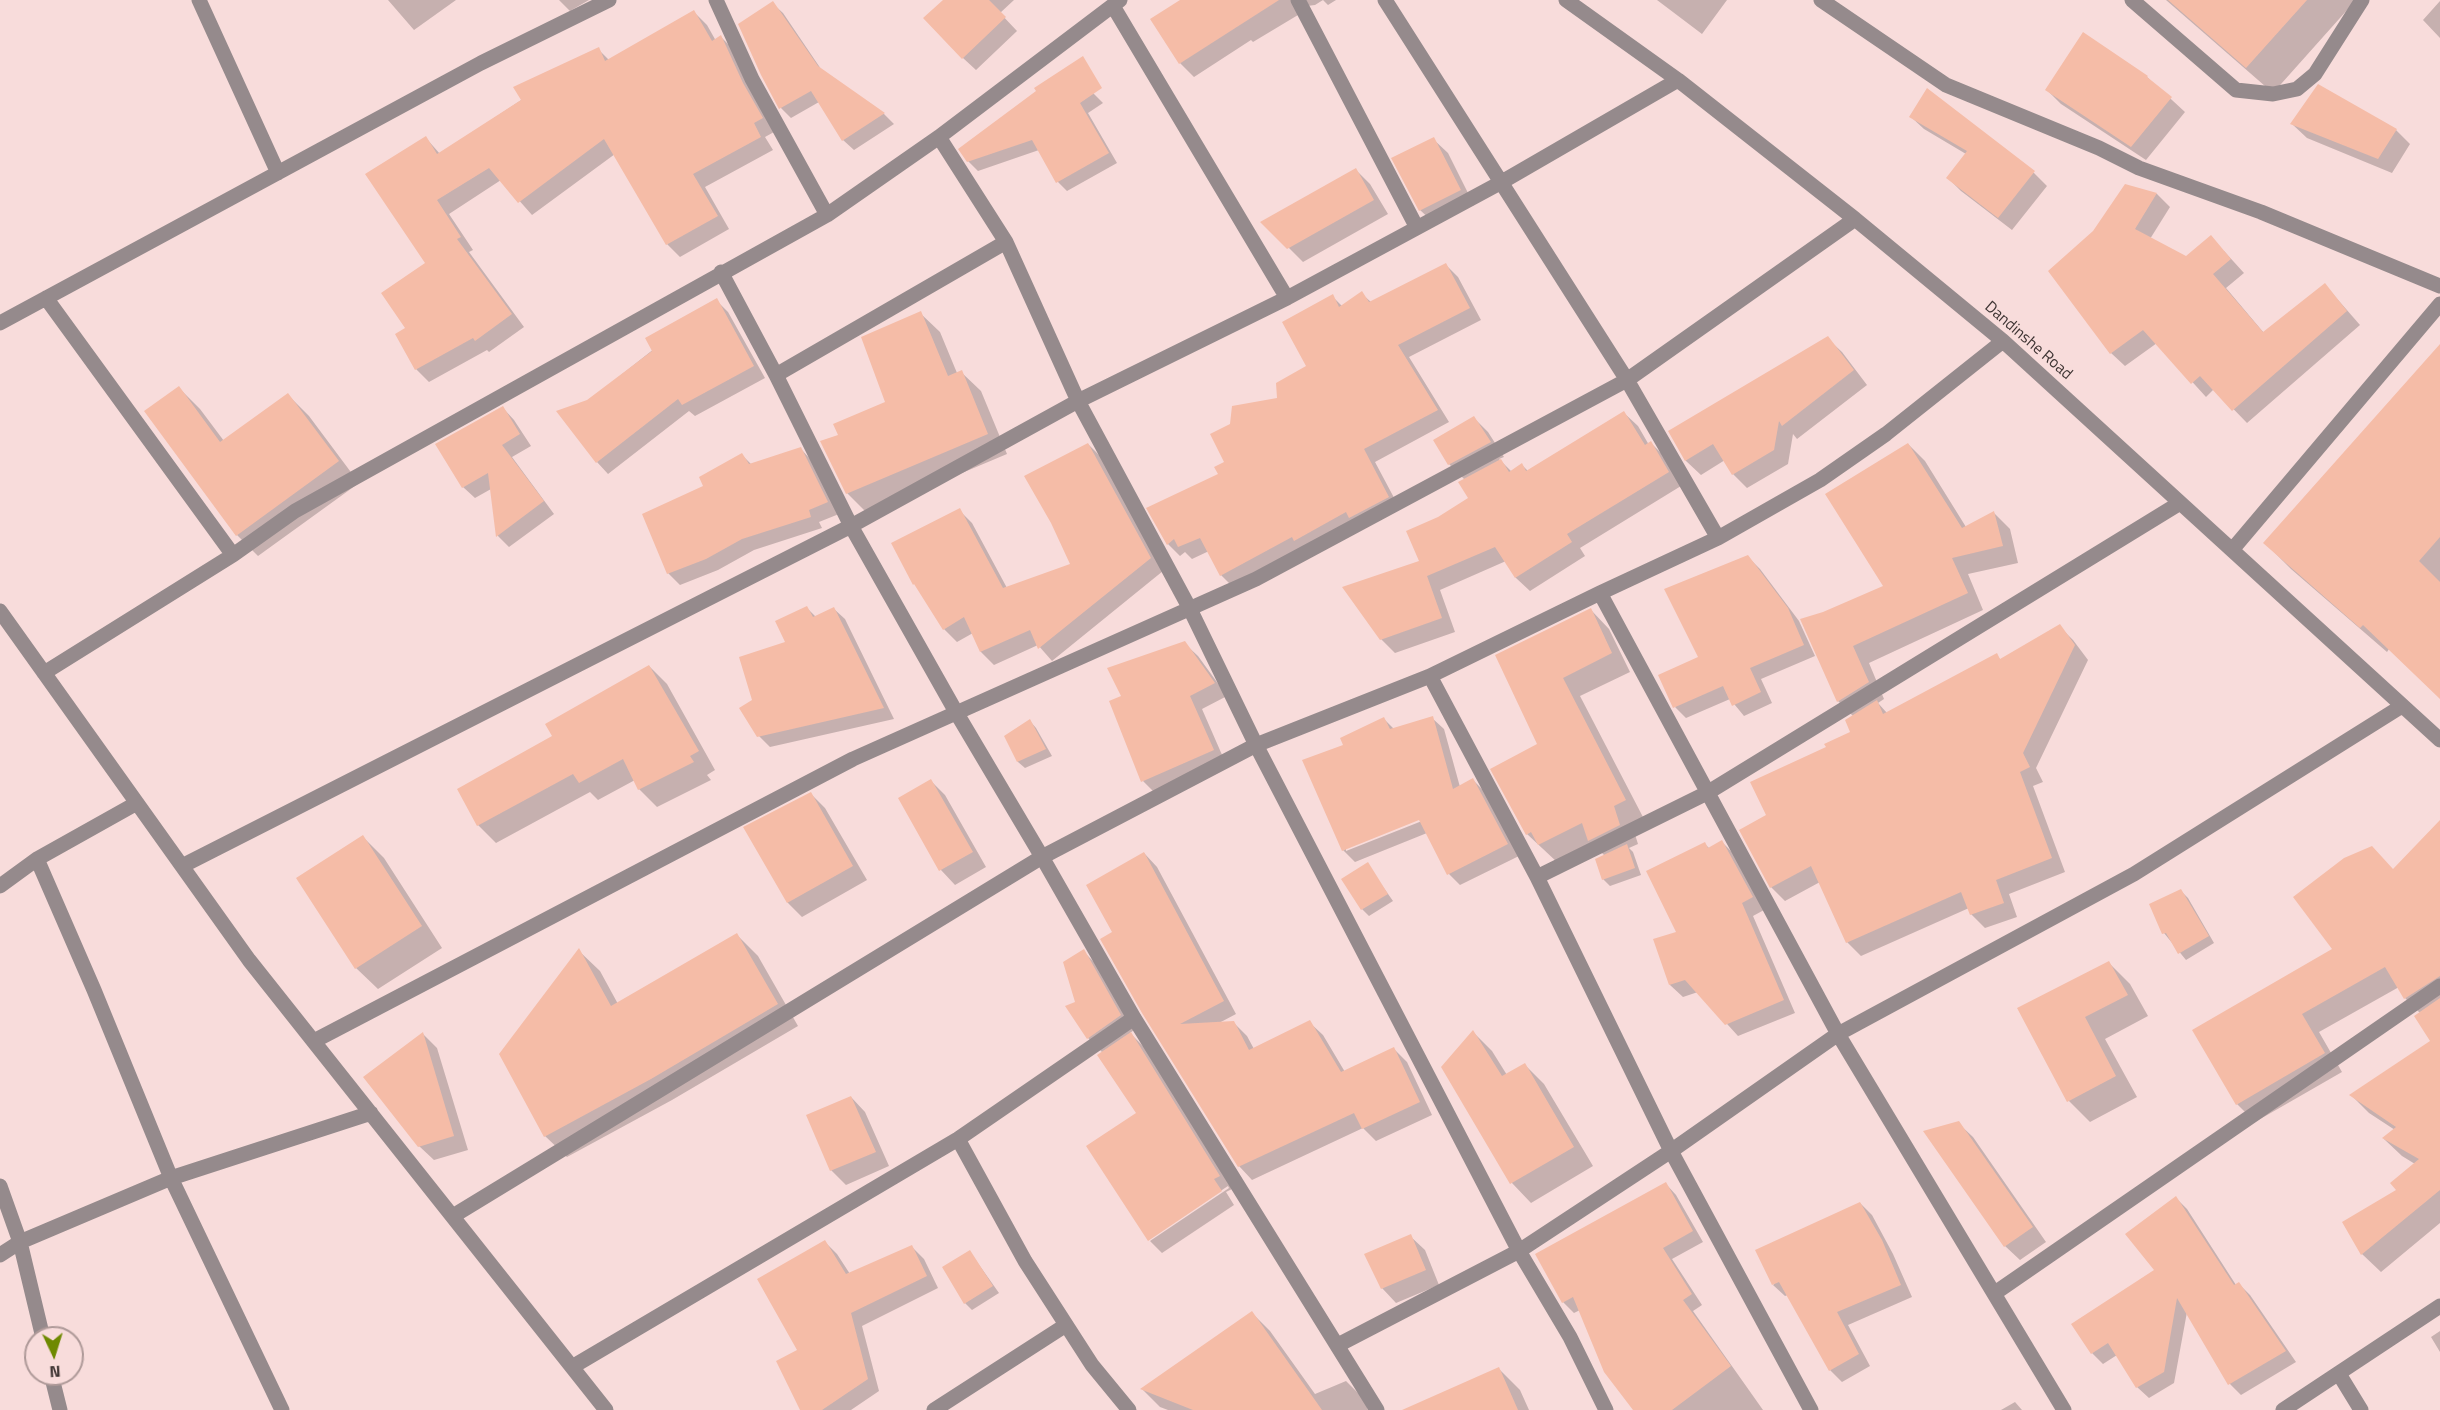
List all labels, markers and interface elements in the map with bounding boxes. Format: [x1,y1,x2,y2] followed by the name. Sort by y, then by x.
[1980,298,2076,384] street label: Dandinshe Road
[24,1326,84,1386] north arrow
[49,1360,61,1384] text: N

